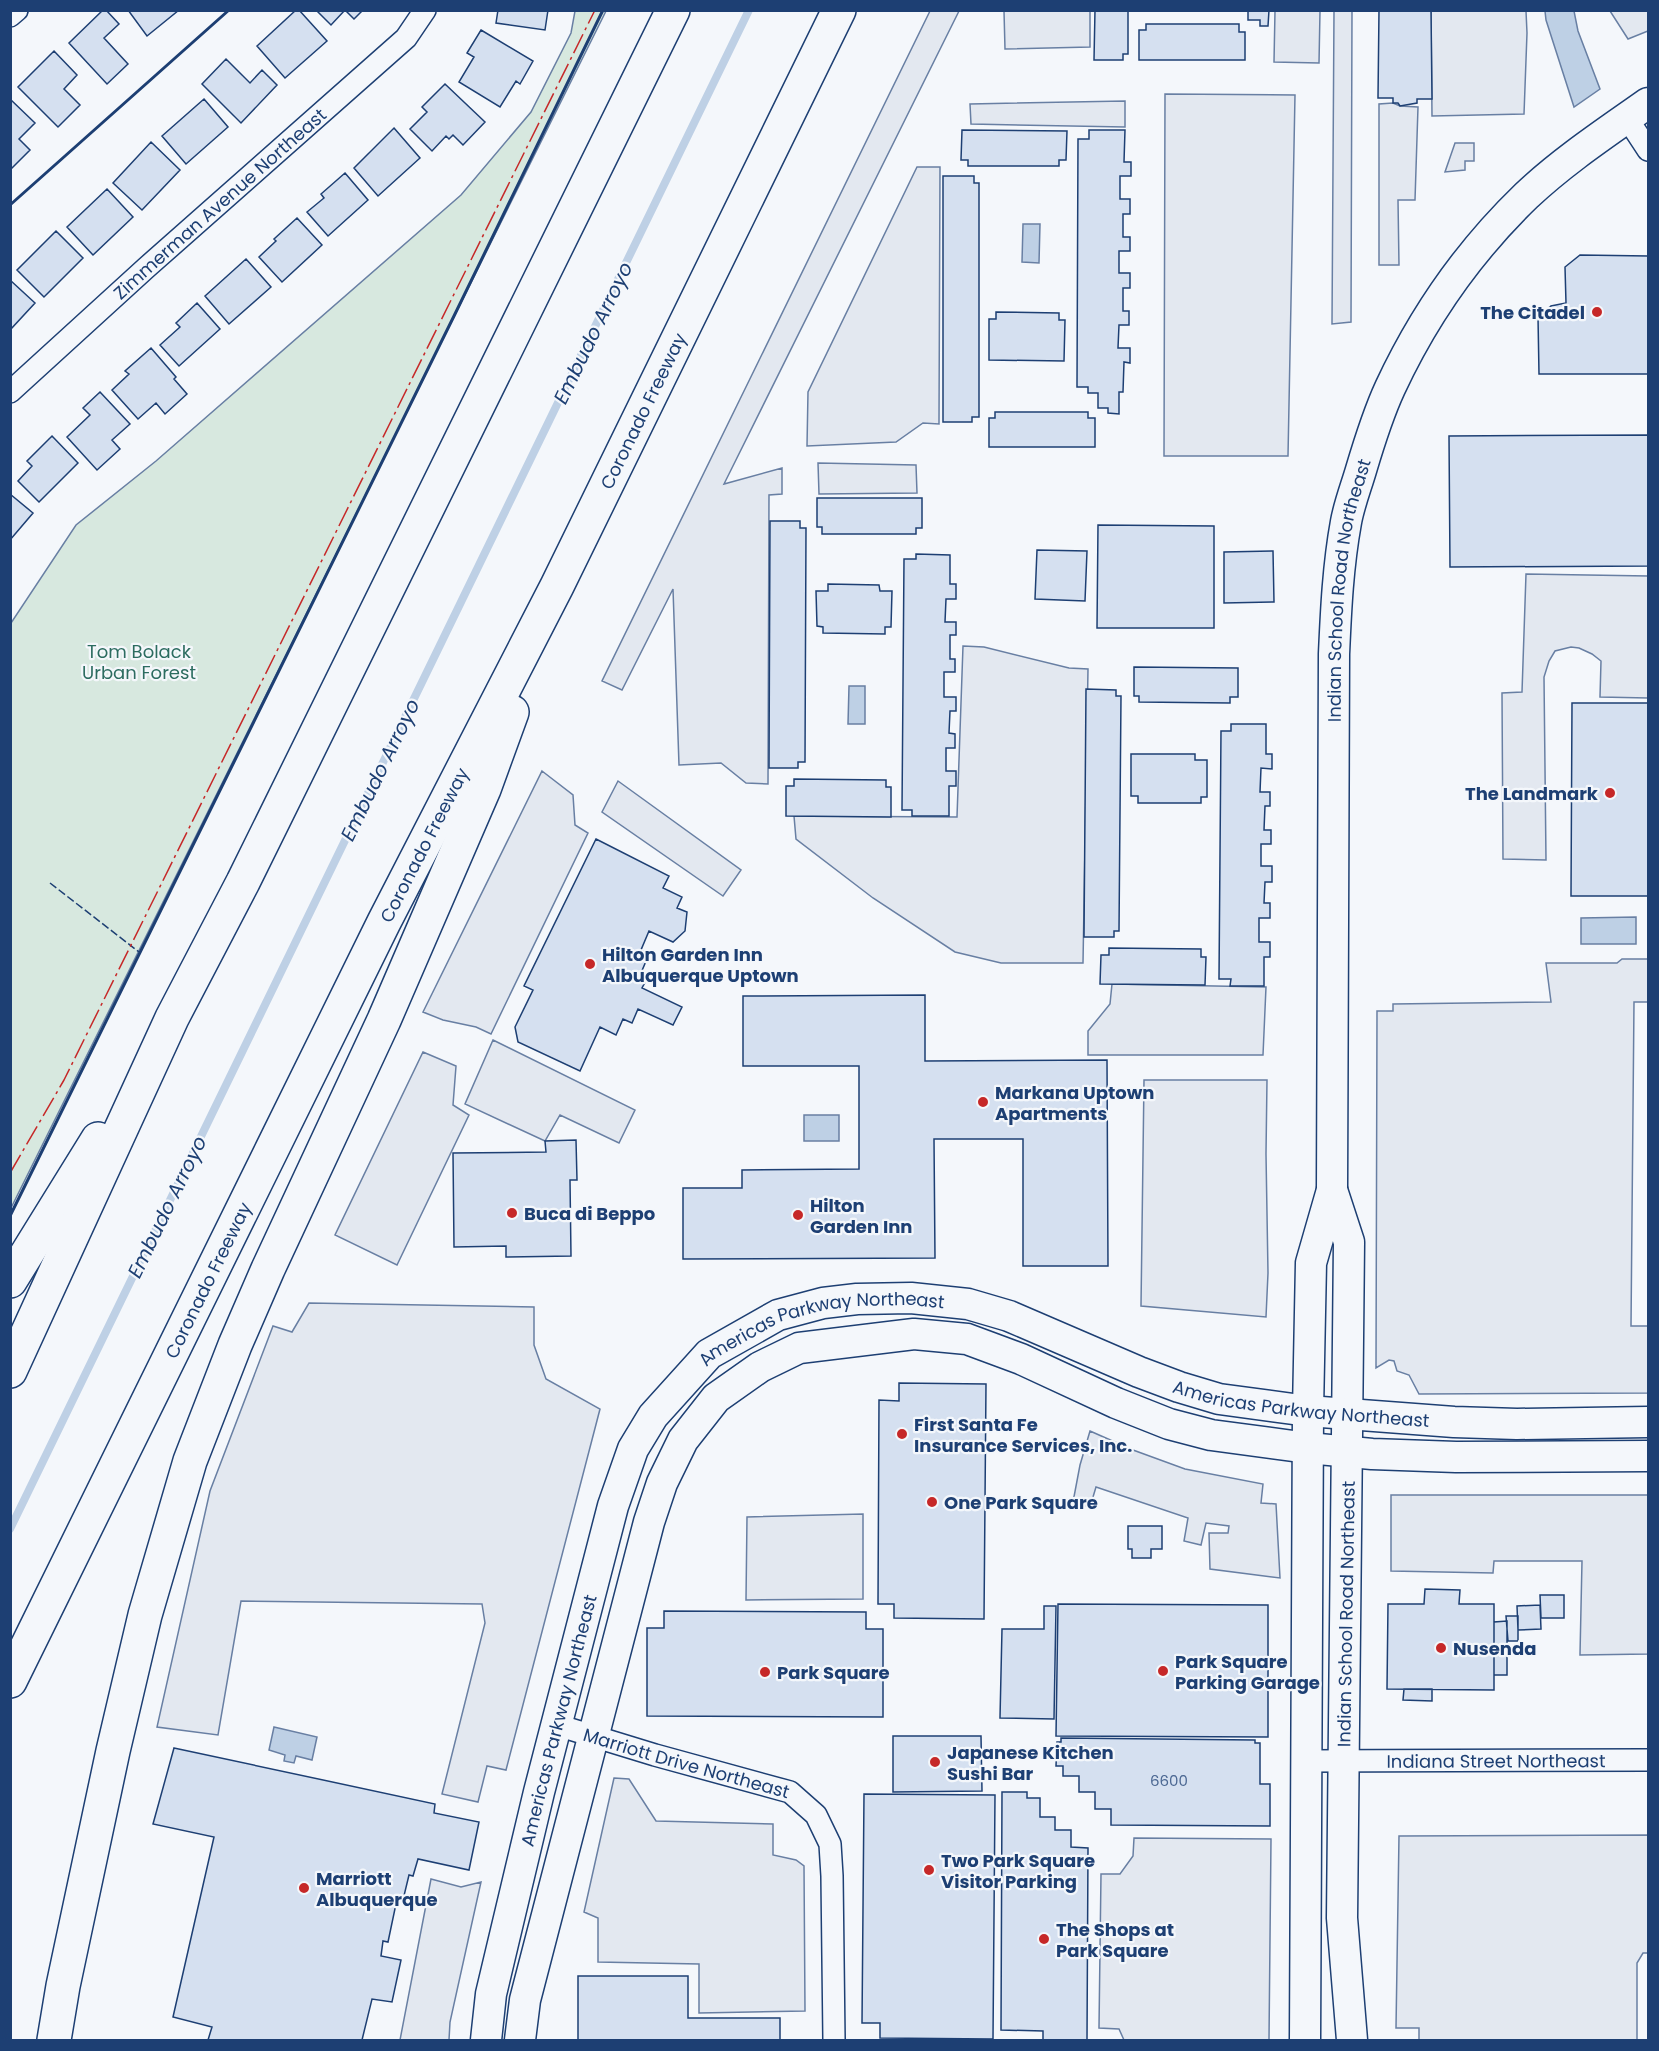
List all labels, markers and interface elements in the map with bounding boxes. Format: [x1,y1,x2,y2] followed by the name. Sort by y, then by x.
[108,102,331,305] street label: Zimmerman Avenue Northeast
[547,257,639,409] water label: Embudo Arroyo
[1480,300,1585,325] place label: The Citadel
[1590,305,1604,319] marker: The Citadel
[594,329,692,493] street label: Coronado Freeway
[1321,456,1376,722] street label: Indian School Road Northeast
[82,639,196,685] park label: Tom Bolack Urban Forest
[334,694,426,846] water label: Embudo Arroyo
[373,763,474,927] street label: Coronado Freeway
[1465,781,1599,806] place label: The Landmark
[1603,786,1617,800] marker: The Landmark
[602,942,799,988] place label: Hilton Garden Inn Albuquerque Uptown
[583,957,597,971] marker: Hilton Garden Inn Albuquerque Uptown
[995,1080,1154,1126] place label: Markana Uptown Apartments
[976,1095,990,1109] marker: Markana Uptown Apartments
[121,1131,213,1283] water label: Embudo Arroyo
[810,1193,912,1239] place label: Hilton Garden Inn
[159,1198,257,1362] street label: Coronado Freeway
[524,1201,655,1226] place label: Buca di Beppo
[505,1206,519,1220] marker: Buca di Beppo
[791,1208,805,1222] marker: Hilton Garden Inn
[692,1285,946,1371] street label: Americas Parkway Northeast
[1170,1373,1430,1433] street label: Americas Parkway Northeast
[914,1412,1132,1458] place label: First Santa Fe Insurance Services, Inc.
[895,1427,909,1441] marker: First Santa Fe Insurance Services, Inc.
[1331,1481,1361,1747] street label: Indian School Road Northeast
[944,1490,1098,1515] place label: One Park Square
[925,1495,939,1509] marker: One Park Square
[514,1592,602,1849] street label: Americas Parkway Northeast
[1453,1636,1536,1661] place label: Nusenda
[1434,1641,1448,1655] marker: Nusenda
[1175,1649,1320,1695] place label: Park Square Parking Garage
[777,1660,890,1685] place label: Park Square
[1156,1664,1170,1678] marker: Park Square Parking Garage
[758,1665,772,1679] marker: Park Square
[580,1721,793,1804] street label: Marriott Drive Northeast
[947,1740,1114,1786] place label: Japanese Kitchen Sushi Bar
[1386,1748,1606,1773] street label: Indiana Street Northeast
[928,1755,942,1769] marker: Japanese Kitchen Sushi Bar
[1150,1770,1188,1791] house number: 6600
[941,1848,1095,1894] place label: Two Park Square Visitor Parking
[922,1863,936,1877] marker: Two Park Square Visitor Parking
[316,1866,438,1912] place label: Marriott Albuquerque
[297,1881,311,1895] marker: Marriott Albuquerque
[1056,1917,1174,1963] place label: The Shops at Park Square
[1037,1932,1051,1946] marker: The Shops at Park Square

